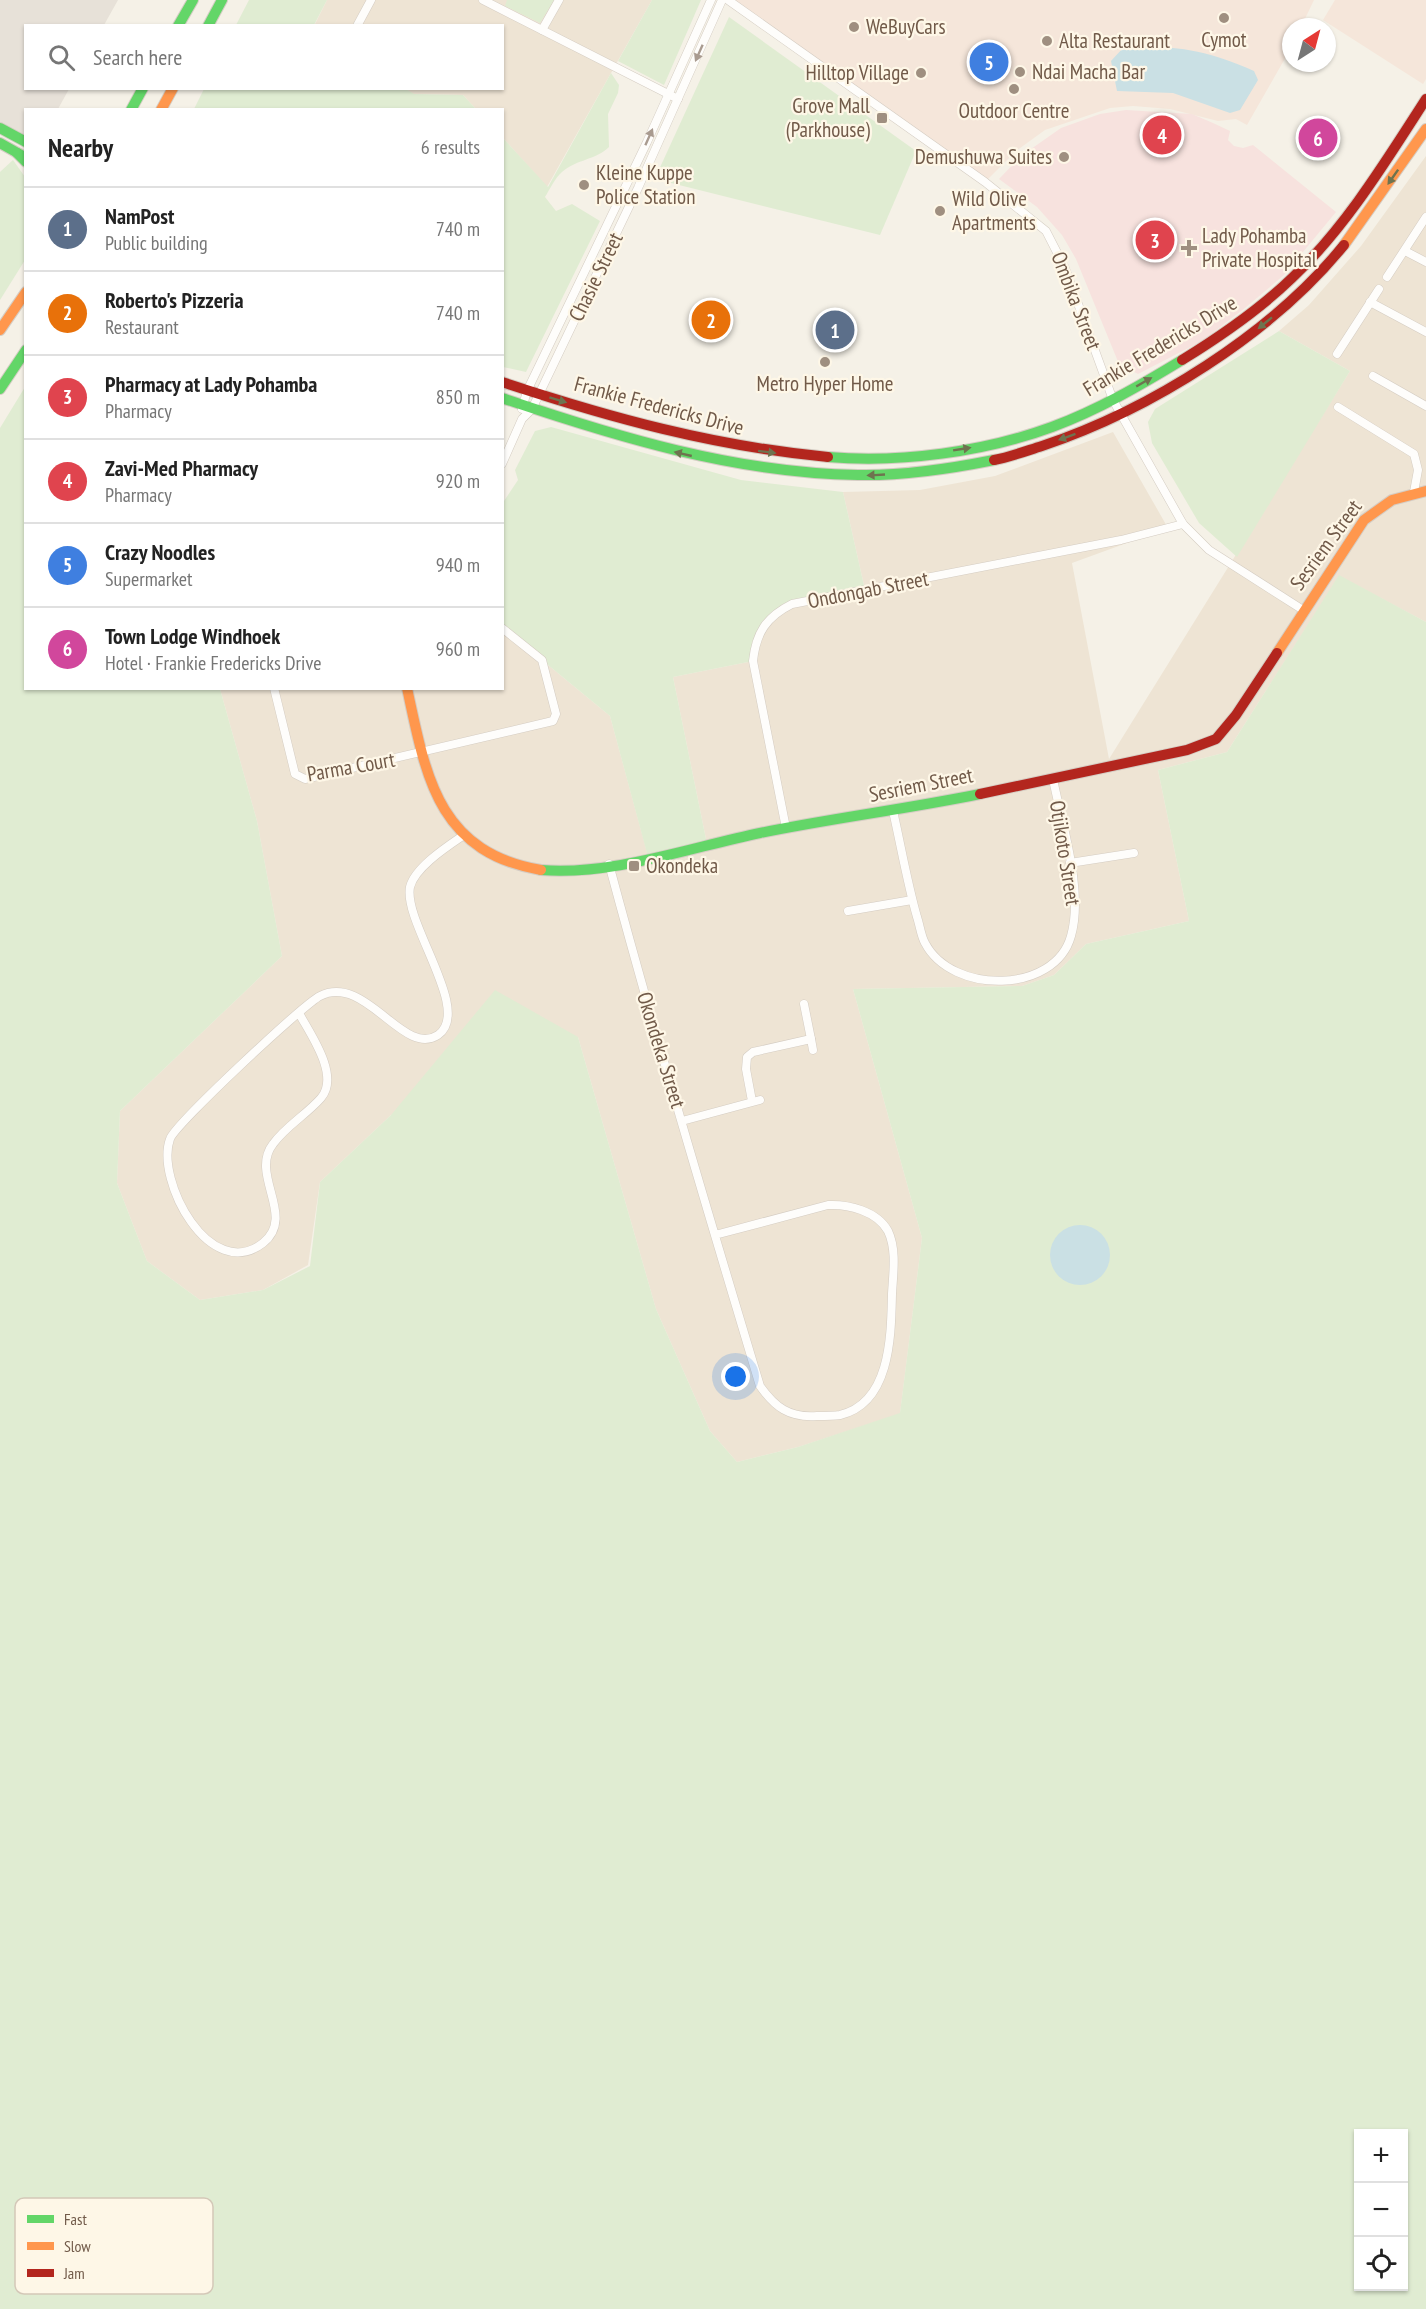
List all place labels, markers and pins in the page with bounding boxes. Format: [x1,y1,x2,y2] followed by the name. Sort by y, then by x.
[1217,11,1231,25] marker: Cymot
[866,13,946,40] place label: WeBuyCars
[847,20,861,34] marker: WeBuyCars
[1201,26,1247,53] place label: Cymot
[1059,27,1170,54] place label: Alta Restaurant
[1040,34,1054,48] marker: Alta Restaurant
[970,40,1008,84] pin: 5
[1032,58,1145,85] place label: Ndai Macha Bar
[805,59,909,86] place label: Hilltop Village
[1013,65,1027,79] marker: Ndai Macha Bar
[914,66,928,80] marker: Hilltop Village
[1007,82,1021,96] marker: Outdoor Centre
[786,92,870,143] place label: Grove Mall (Parkhouse)
[959,97,1070,124] place label: Outdoor Centre
[875,111,889,125] marker: Grove Mall (Parkhouse)
[1142,112,1182,158] pin: 4
[1298,116,1338,160] pin: 6
[915,143,1052,170] place label: Demushuwa Suites
[1057,150,1071,164] marker: Demushuwa Suites
[596,159,695,210] place label: Kleine Kuppe Police Station
[577,178,591,192] marker: Kleine Kuppe Police Station
[952,185,1036,236] place label: Wild Olive Apartments
[933,204,947,218] marker: Wild Olive Apartments
[1136,218,1174,262] pin: 3
[1202,222,1317,273] place label: Lady Pohamba Private Hospital
[1180,239,1198,257] marker: Lady Pohamba Private Hospital
[692,298,730,342] pin: 2
[816,308,854,352] pin: 1
[818,355,832,369] marker: Metro Hyper Home
[757,370,893,397] place label: Metro Hyper Home
[646,852,718,879] place label: Okondeka
[627,859,641,873] marker: Okondeka

